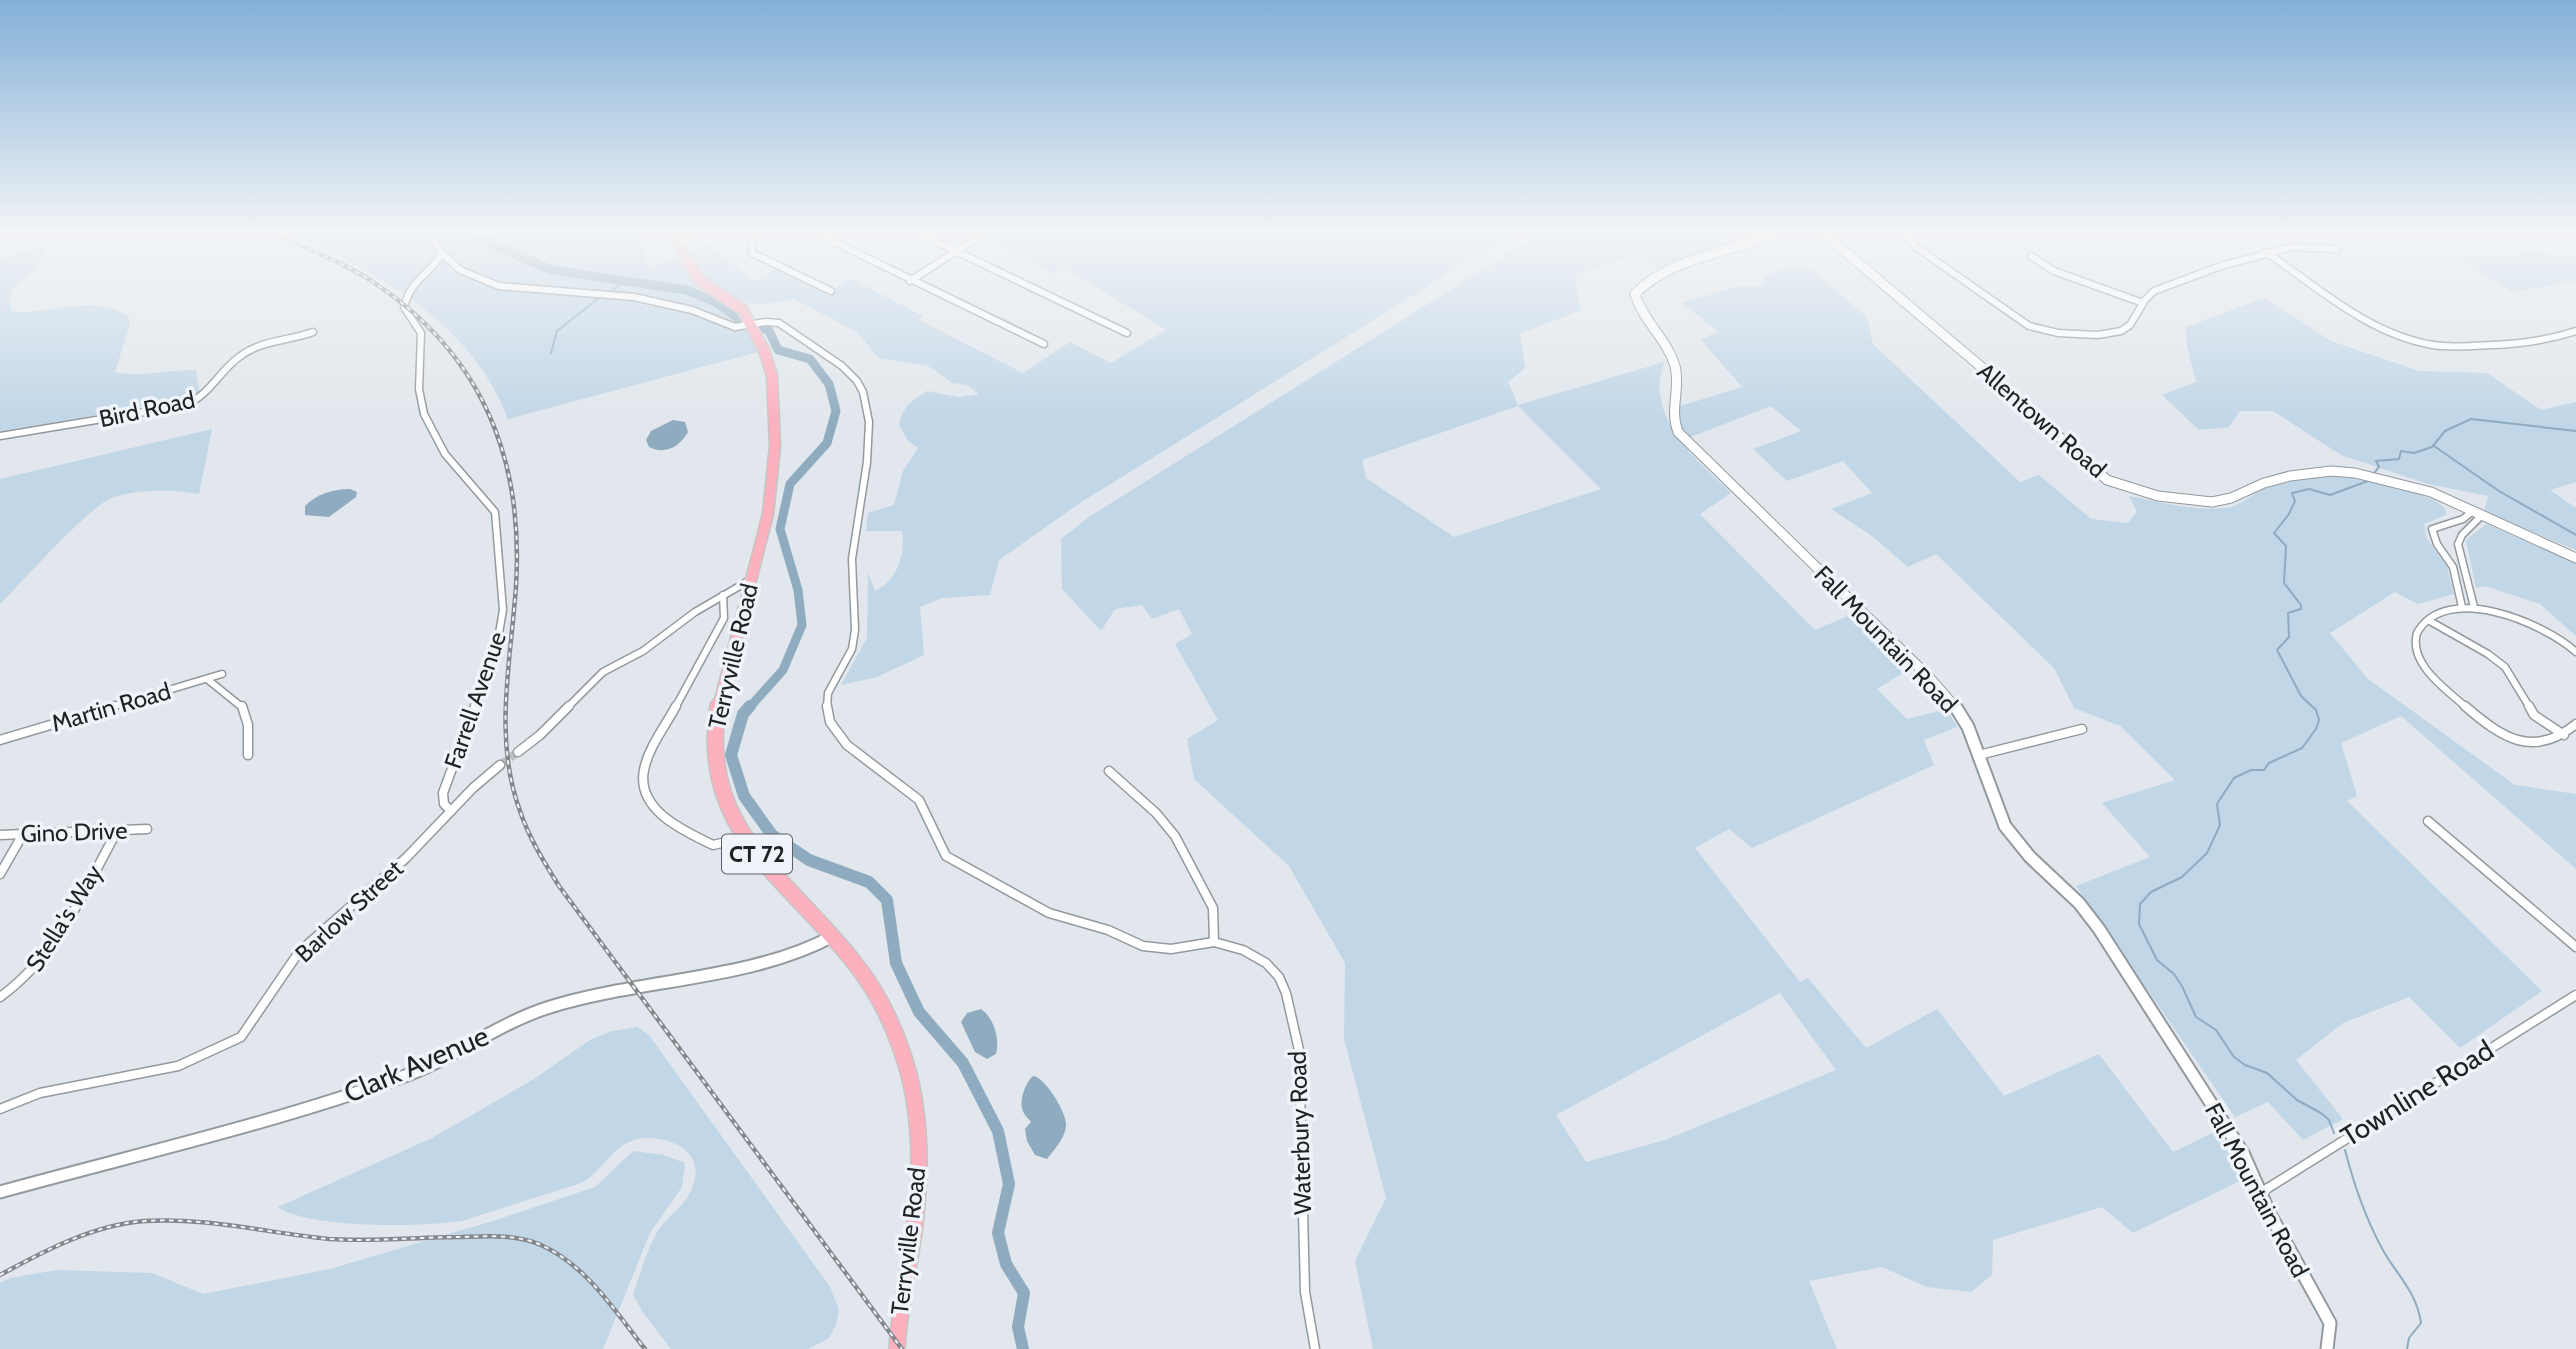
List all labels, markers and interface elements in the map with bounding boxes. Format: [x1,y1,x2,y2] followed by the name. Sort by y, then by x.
[1972,356,2112,484] street label: Allentown Road
[96,385,198,433] street label: Bird Road
[1808,559,1964,719] street label: Fall Mountain Road
[702,580,764,732] street label: Terryville Road
[438,628,512,772] street label: Farrell Avenue
[48,676,174,738] street label: Martin Road
[20,816,128,848] street label: Gino Drive
[722,834,792,874] road number: CT 72
[289,854,409,968] street label: Barlow Street
[20,859,108,977] street label: Stella's Way
[339,1018,493,1110] street label: Clark Avenue
[2334,1033,2500,1153] street label: Townline Road
[1283,1051,1317,1215] street label: Waterbury Road
[2199,1098,2315,1282] street label: Fall Mountain Road
[885,1166,931,1316] street label: Terryville Road

